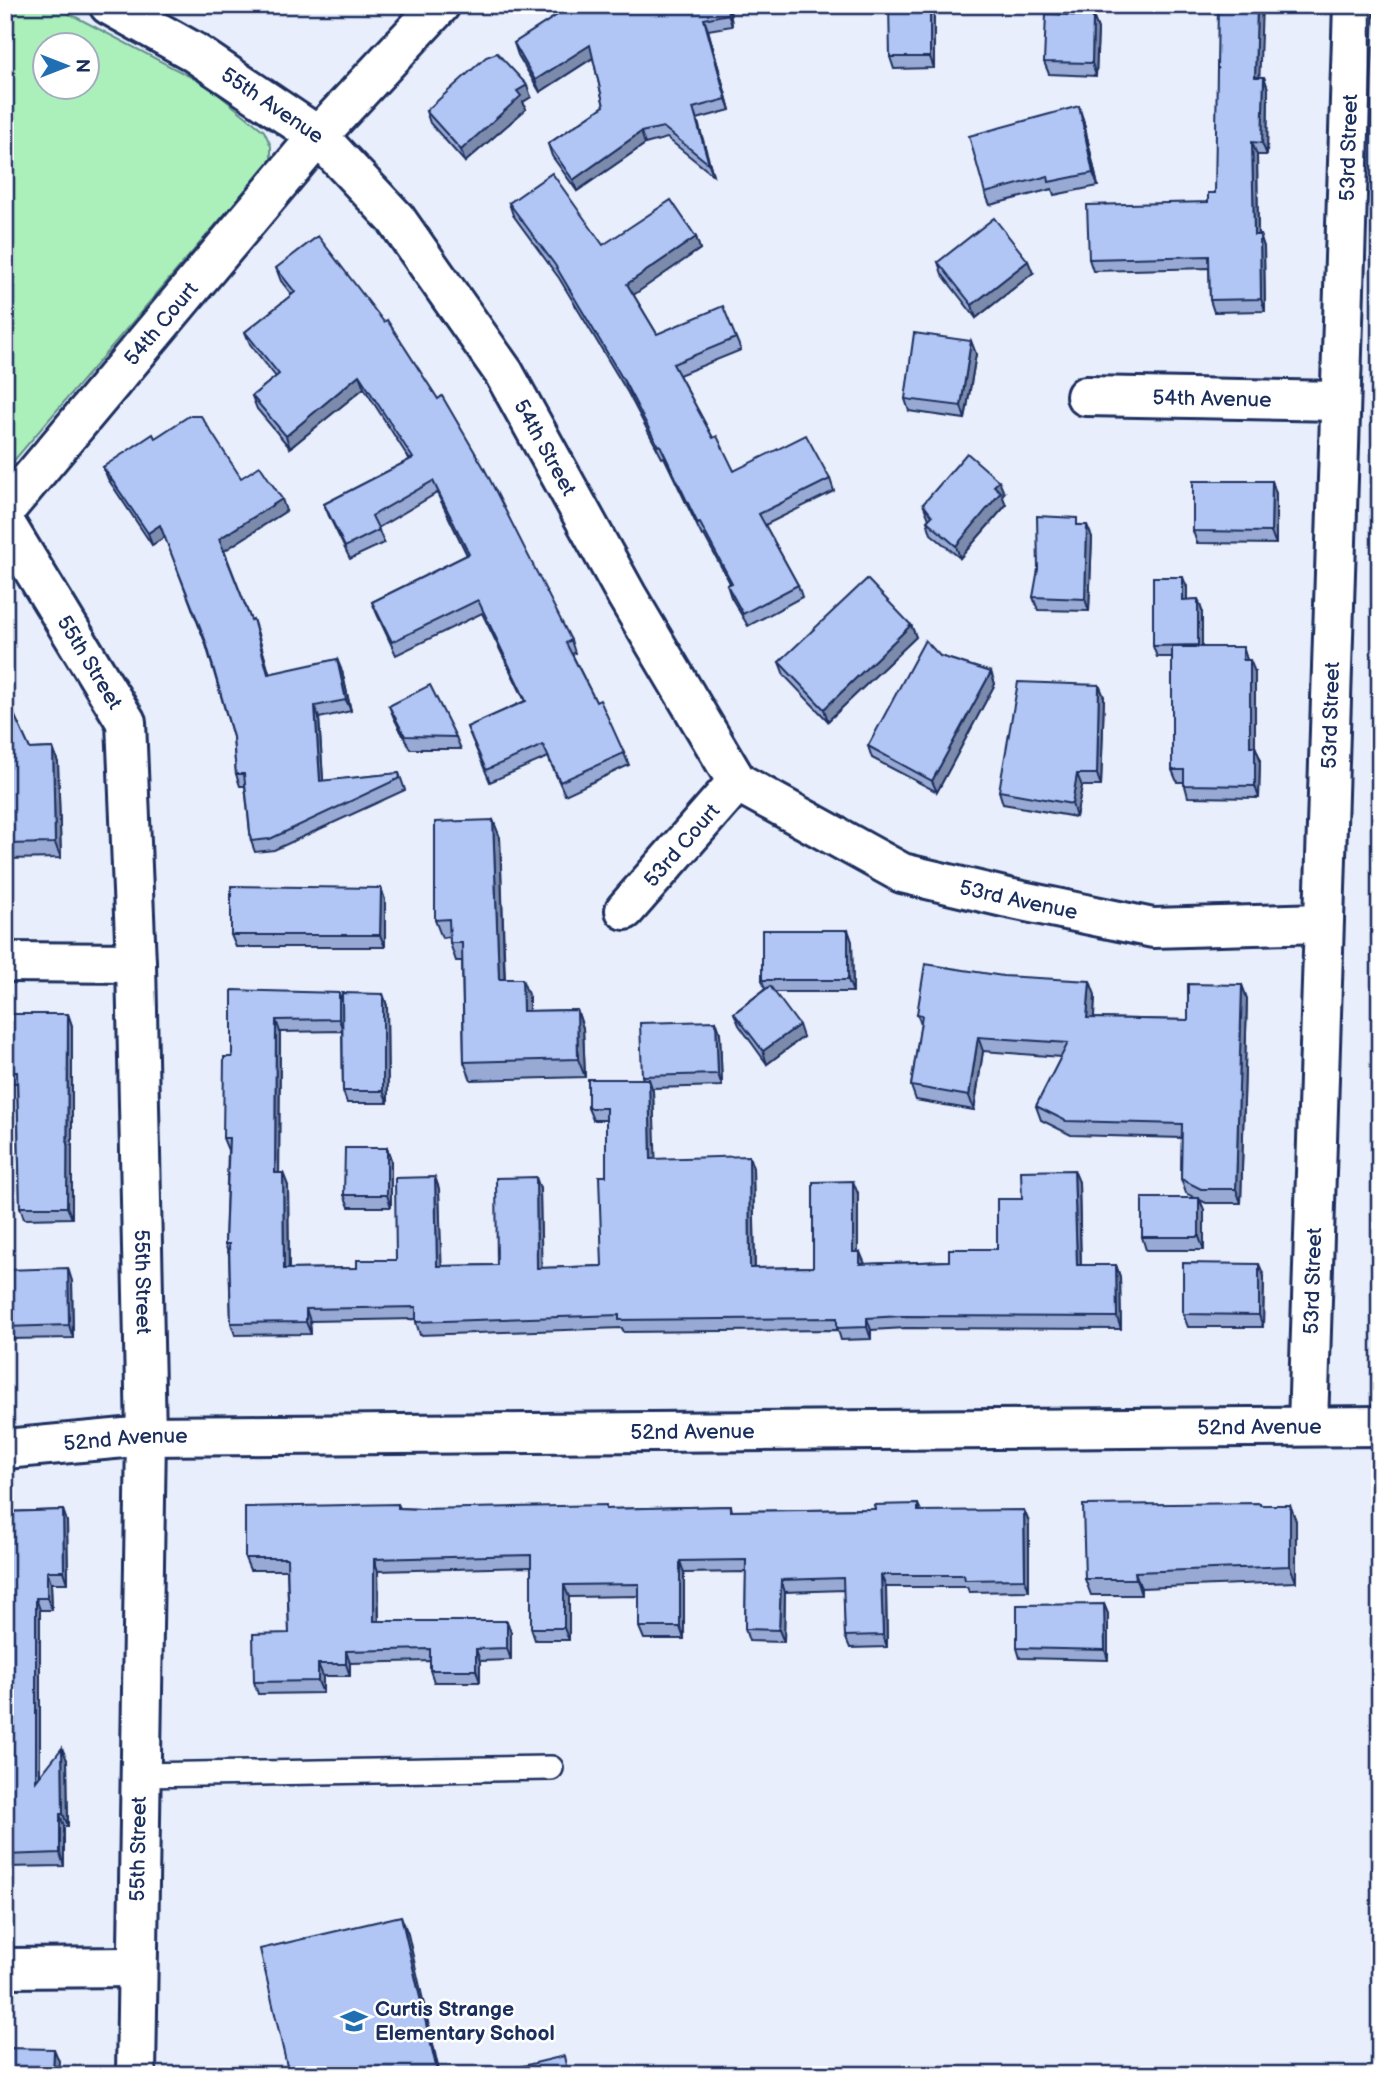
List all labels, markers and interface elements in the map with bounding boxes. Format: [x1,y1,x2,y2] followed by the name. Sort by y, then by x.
[32,32,102,102] north arrow
[70,59,93,73] text: N
[216,62,328,149] street label: 55th Avenue
[1335,93,1363,202] street label: 53rd Street
[119,277,204,371] street label: 54th Court
[1152,385,1272,413] street label: 54th Avenue
[508,395,581,501] street label: 54th Street
[51,611,128,714] street label: 55th Street
[1317,661,1345,769] street label: 53rd Street
[639,798,726,892] street label: 53rd Court
[957,875,1080,925] street label: 53rd Avenue
[1299,1227,1327,1335] street label: 53rd Street
[129,1229,156,1335] street label: 55th Street
[1197,1414,1322,1440] street label: 52nd Avenue
[630,1419,755,1445] street label: 52nd Avenue
[62,1424,188,1457] street label: 52nd Avenue
[125,1796,152,1902] street label: 55th Street
[375,1997,555,2046] place label: Curtis Strange Elementary School
[339,2006,369,2036] school or university icon: Curtis Strange Elementary School

